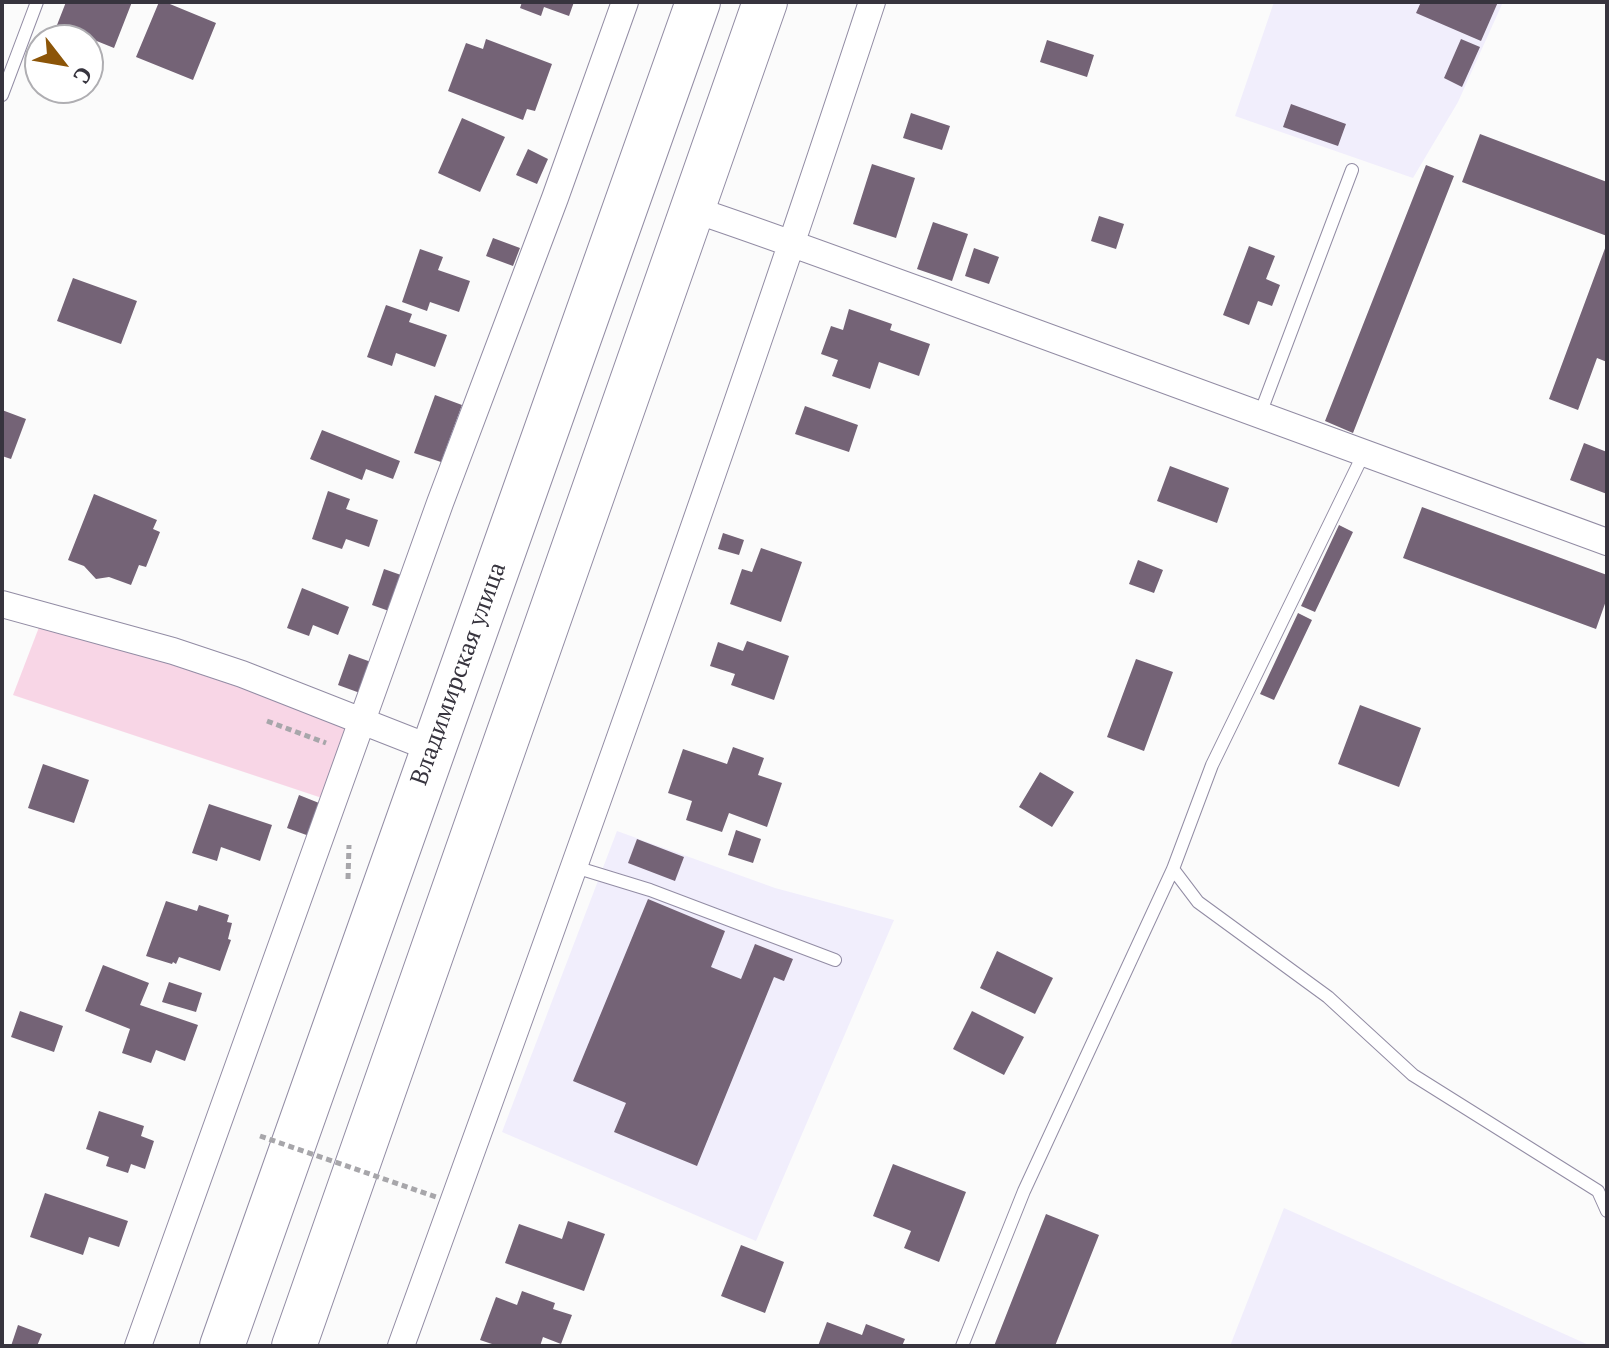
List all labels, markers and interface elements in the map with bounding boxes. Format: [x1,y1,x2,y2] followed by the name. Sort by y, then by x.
[24,24,104,104] north arrow
[67,62,99,89] text: С
[405,559,513,789] street label: Владимирская улица

